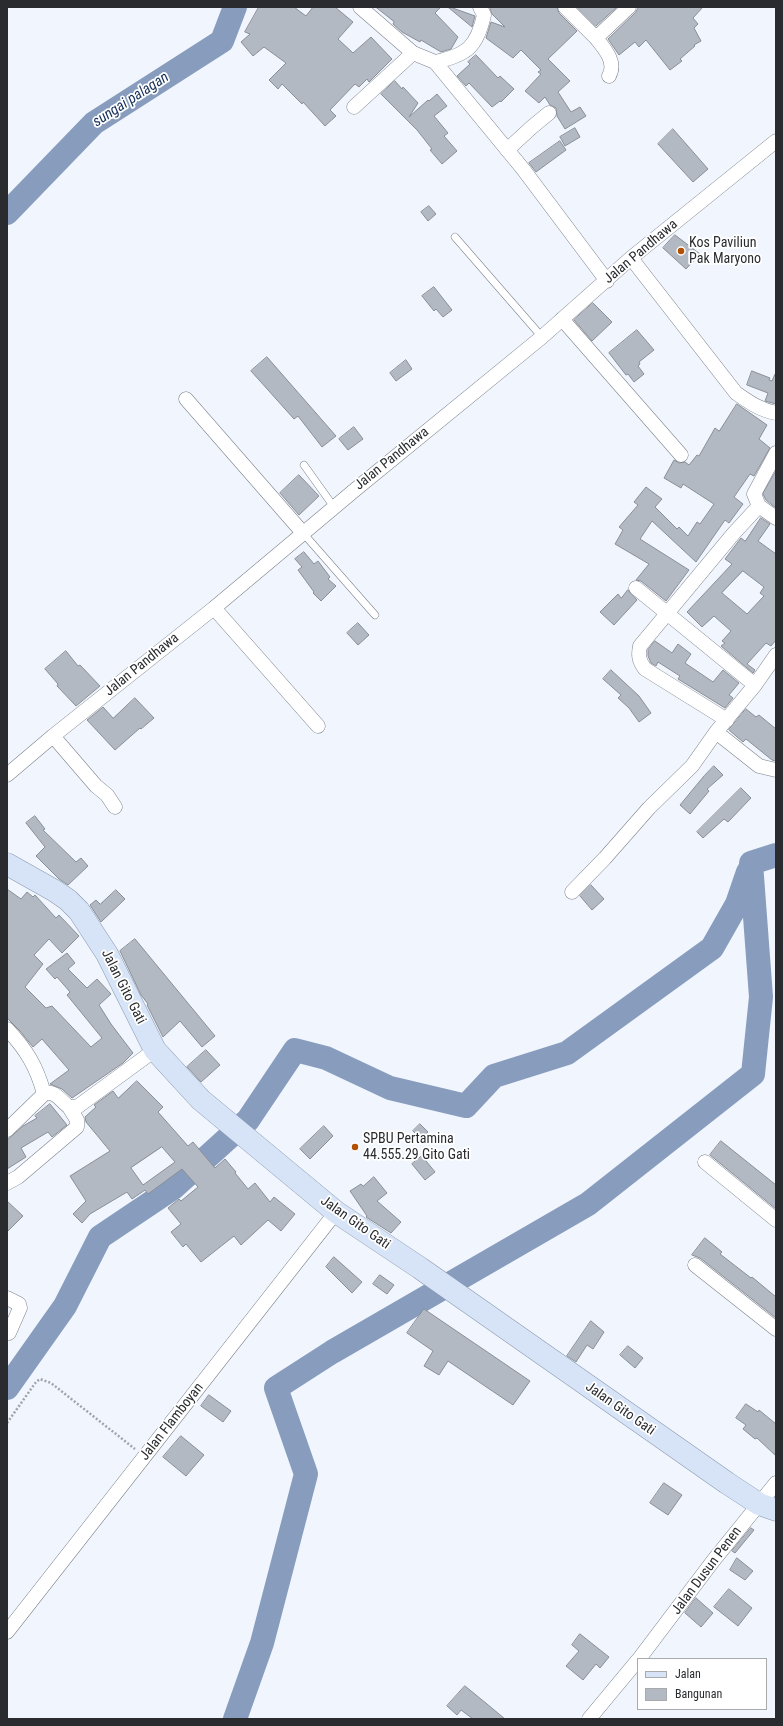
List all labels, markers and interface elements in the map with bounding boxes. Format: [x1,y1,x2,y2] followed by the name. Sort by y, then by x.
[90,69,172,131] water label: sungai palagan
[601,216,681,288] street label: Jalan Pandhawa
[689,235,761,268] place label: Kos Paviliun Pak Maryono
[676,246,686,256] marker: Kos Paviliun Pak Maryono
[351,424,433,494] street label: Jalan Pandhawa
[101,630,183,700] street label: Jalan Pandhawa
[97,947,149,1027] street label: Jalan Gito Gati
[363,1131,470,1164] place label: SPBU Pertamina 44.555.29 Gito Gati
[350,1142,360,1152] marker: SPBU Pertamina 44.555.29 Gito Gati
[317,1193,393,1253] street label: Jalan Gito Gati
[582,1379,658,1439] street label: Jalan Gito Gati
[137,1380,207,1464] street label: Jalan Flamboyan
[669,1524,745,1618] street label: Jalan Dusun Penen
[637,1658,767,1710] legend
[675,1667,701,1681] text: Jalan
[675,1687,722,1701] text: Bangunan

